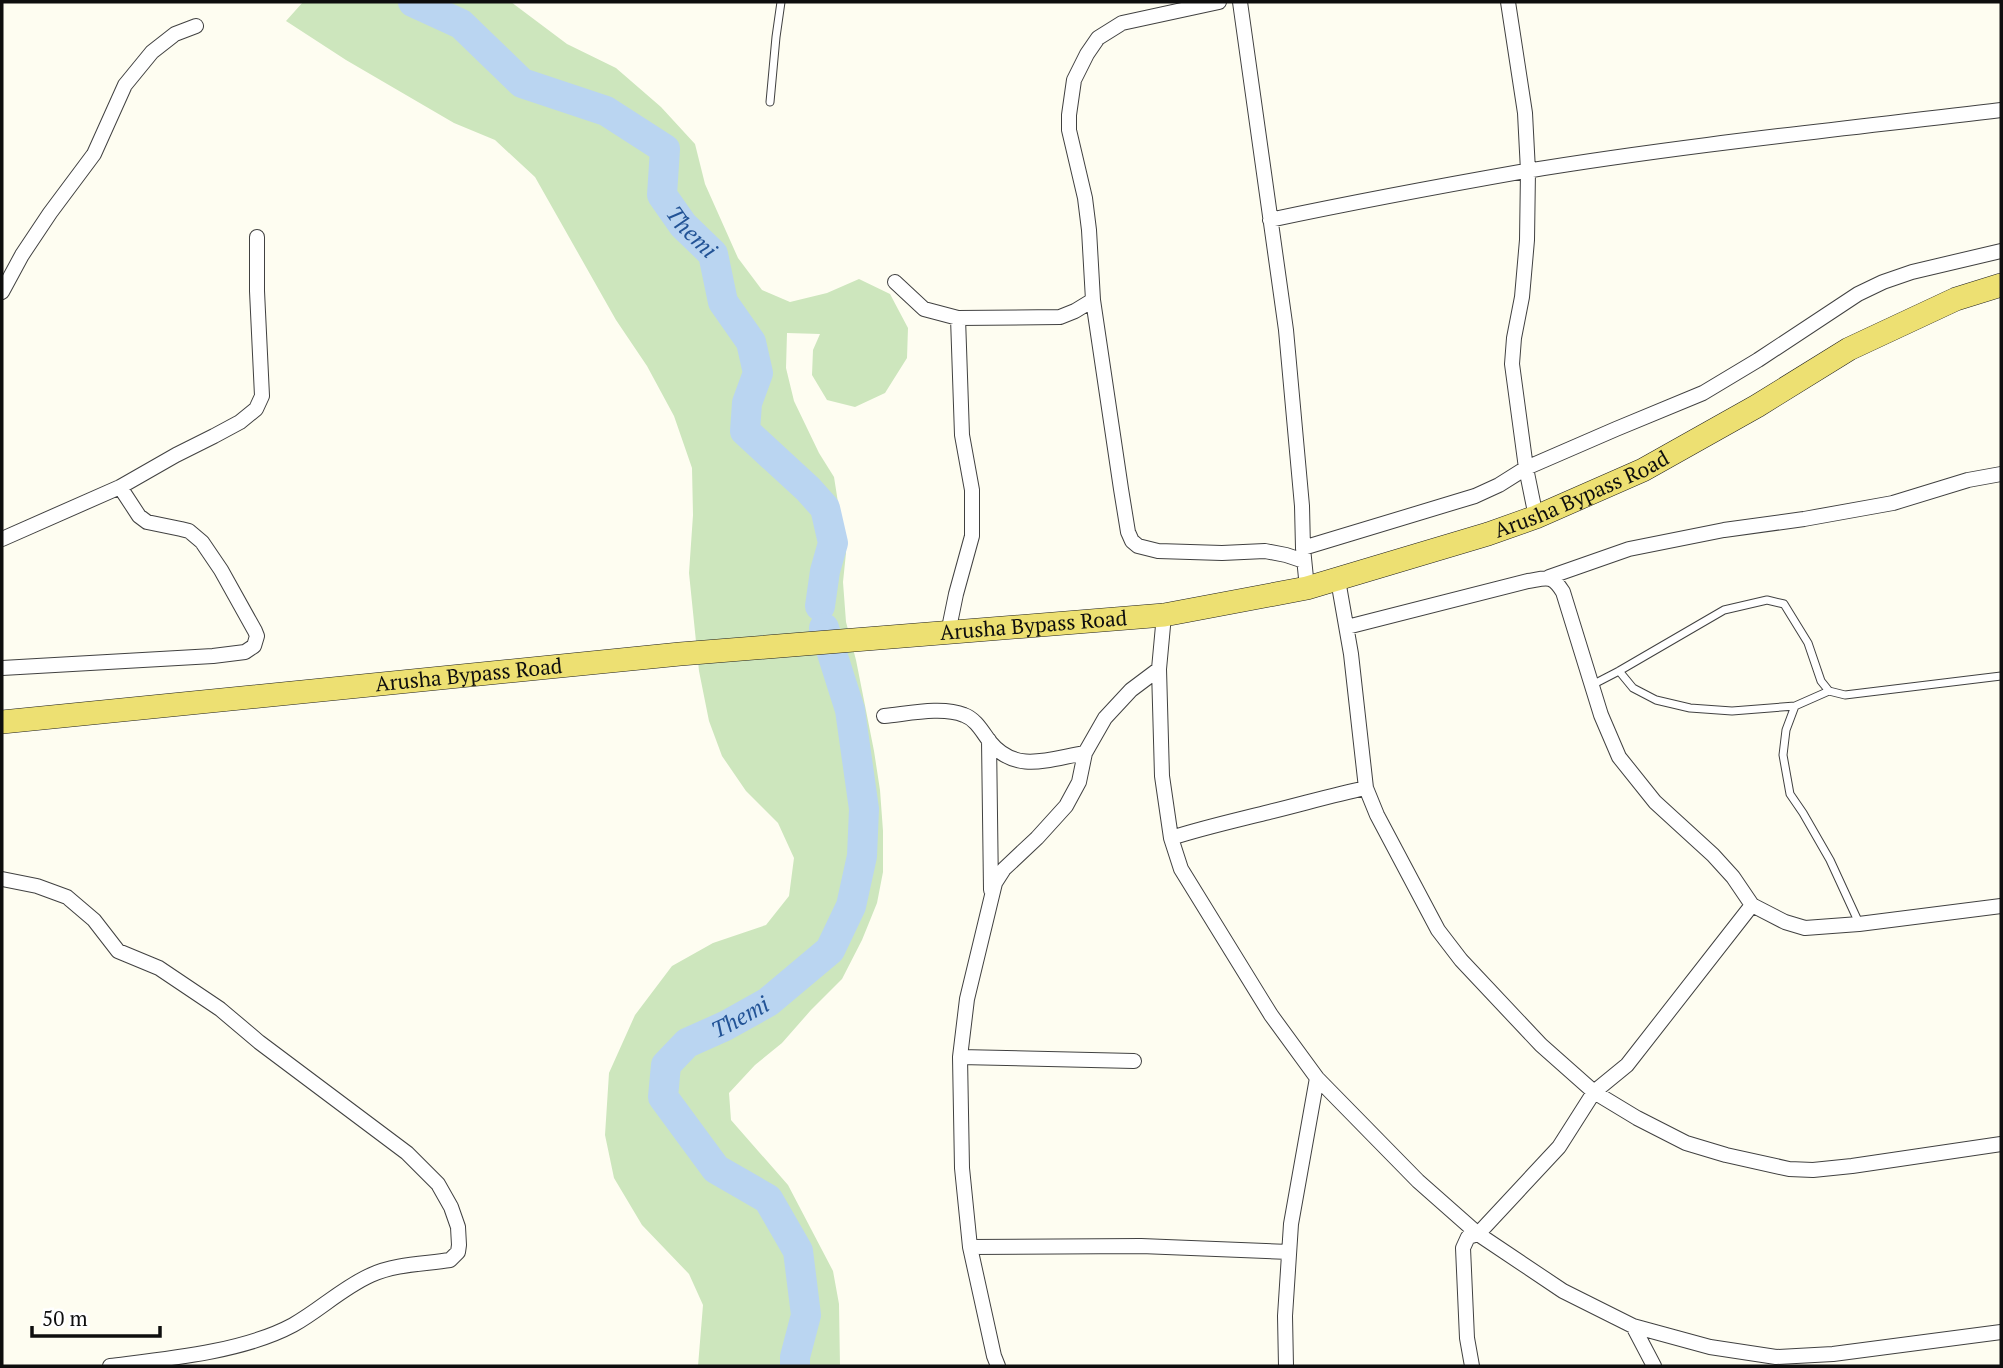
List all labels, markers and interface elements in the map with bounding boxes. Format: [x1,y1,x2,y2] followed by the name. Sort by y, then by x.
[659,199,725,265] water label: Themi
[1490,443,1674,544] street label: Arusha Bypass Road
[939,603,1128,646] street label: Arusha Bypass Road
[374,651,564,698] street label: Arusha Bypass Road
[706,988,775,1045] water label: Themi
[32,1294,159,1338] scale bar
[42,1304,88,1332] text: 50 m

